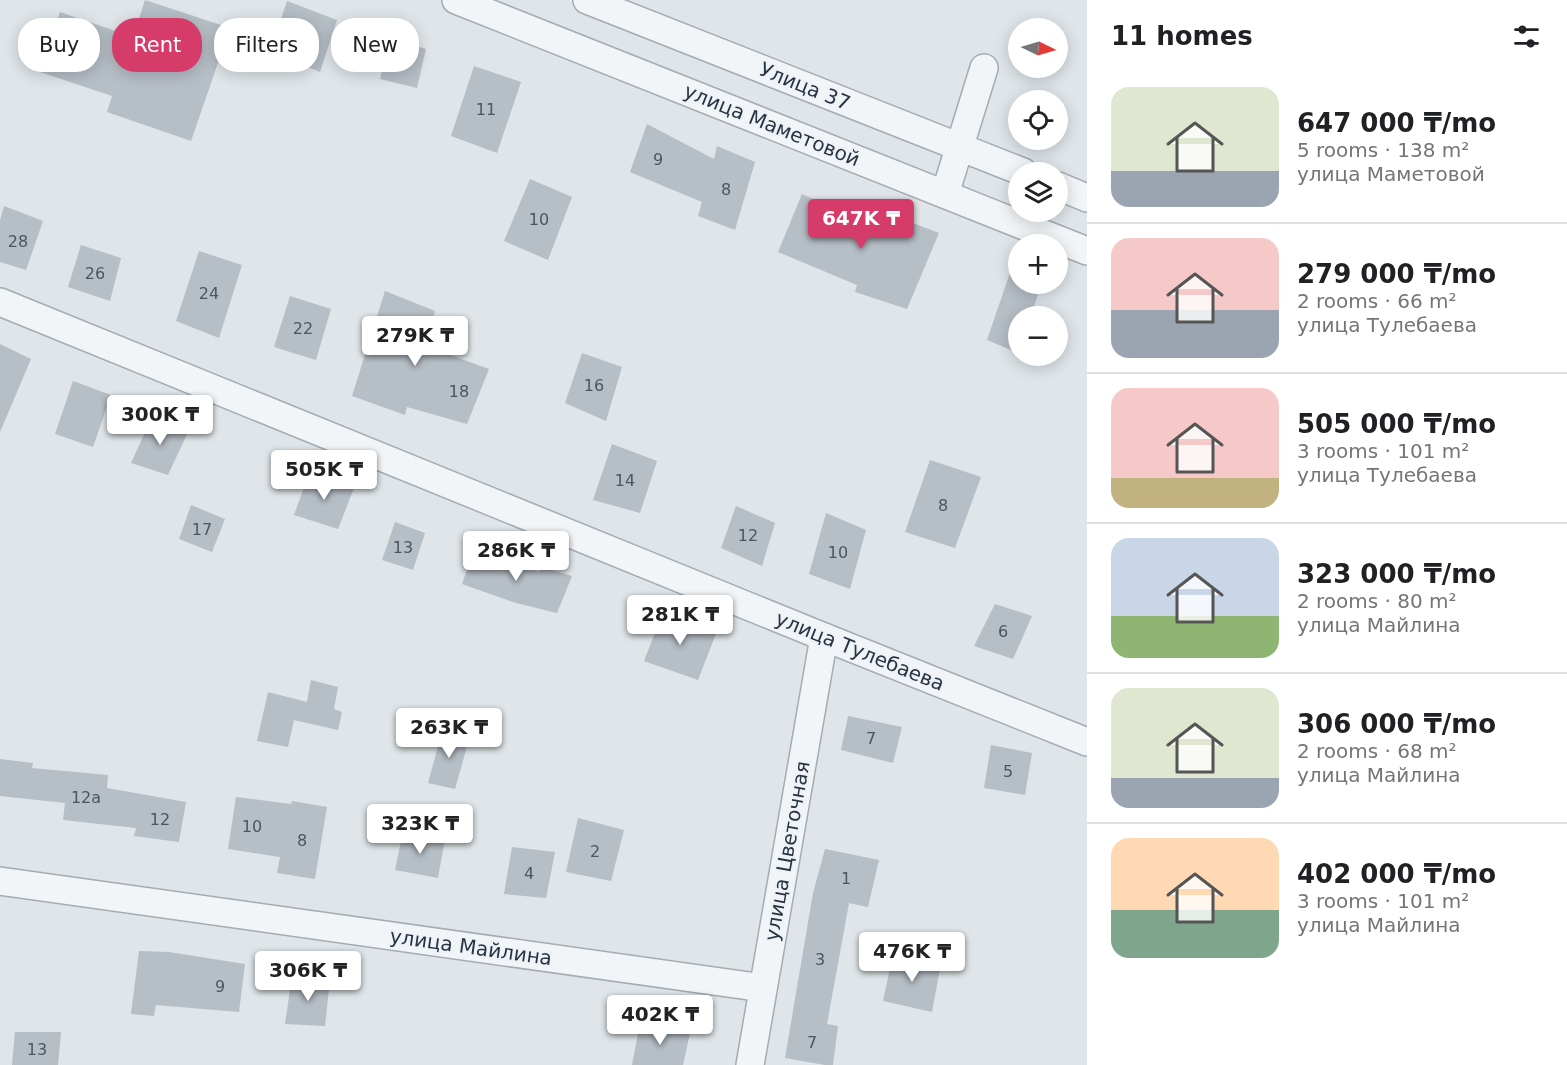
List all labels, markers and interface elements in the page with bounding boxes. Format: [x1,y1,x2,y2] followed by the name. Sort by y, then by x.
[18,18,100,72] chip: Buy
[112,18,202,72] chip: Rent
[214,18,319,72] chip: Filters
[331,18,419,72] chip: New
[1008,18,1068,78] north arrow
[1008,18,1068,366] map controls
[1510,20,1543,53] icon: filters
[1111,21,1253,51] text: 11 homes
[756,57,854,115] street label: Улица 37
[681,79,863,171] street label: улица Маметовой
[1008,90,1068,150] button: locate
[476,100,496,119] house number: 11
[1297,108,1496,138] text: 647 000 ₸/mo
[1159,111,1231,183] icon: home
[1297,138,1469,162] text: 5 rooms · 138 m²
[653,150,663,169] house number: 9
[1008,162,1068,222] button: layers
[1297,162,1485,186] text: улица Маметовой
[721,180,731,199] house number: 8
[812,199,910,250] pin: 647K ₸
[822,206,900,230] text: 647K ₸
[529,210,549,229] house number: 10
[8,232,28,251] house number: 28
[1008,234,1068,294] button: +
[1297,259,1496,289] text: 279 000 ₸/mo
[1159,262,1231,334] icon: home
[85,264,105,283] house number: 26
[199,284,219,303] house number: 24
[1297,289,1457,313] text: 2 rooms · 66 m²
[1008,306,1068,366] button: −
[1297,313,1477,337] text: улица Тулебаева
[366,316,464,367] pin: 279K ₸
[293,319,313,338] house number: 22
[376,323,454,347] text: 279K ₸
[584,376,604,395] house number: 16
[449,382,469,401] house number: 18
[111,395,209,446] pin: 300K ₸
[121,402,199,426] text: 300K ₸
[1297,409,1496,439] text: 505 000 ₸/mo
[1159,412,1231,484] icon: home
[1297,439,1469,463] text: 3 rooms · 101 m²
[275,450,373,501] pin: 505K ₸
[285,457,363,481] text: 505K ₸
[1297,463,1477,487] text: улица Тулебаева
[615,471,635,490] house number: 14
[938,496,948,515] house number: 8
[192,520,212,539] house number: 17
[738,526,758,545] house number: 12
[467,531,565,582] pin: 286K ₸
[393,538,413,557] house number: 13
[477,538,555,562] text: 286K ₸
[828,543,848,562] house number: 10
[1297,559,1496,589] text: 323 000 ₸/mo
[1159,562,1231,634] icon: home
[1297,589,1457,613] text: 2 rooms · 80 m²
[631,595,729,646] pin: 281K ₸
[641,602,719,626] text: 281K ₸
[772,606,948,696] street label: улица Тулебаева
[1297,613,1460,637] text: улица Майлина
[998,622,1008,641] house number: 6
[400,708,498,759] pin: 263K ₸
[1297,709,1496,739] text: 306 000 ₸/mo
[1159,712,1231,784] icon: home
[410,715,488,739] text: 263K ₸
[866,729,876,748] house number: 7
[1297,739,1457,763] text: 2 rooms · 68 m²
[759,759,815,943] street label: улица Цветочная
[1003,762,1013,781] house number: 5
[1297,763,1460,787] text: улица Майлина
[71,788,101,807] house number: 12а
[371,804,469,855] pin: 323K ₸
[150,810,170,829] house number: 12
[381,811,459,835] text: 323K ₸
[242,817,262,836] house number: 10
[297,831,307,850] house number: 8
[590,842,600,861] house number: 2
[1297,859,1496,889] text: 402 000 ₸/mo
[1159,862,1231,934] icon: home
[524,864,534,883] house number: 4
[841,869,851,888] house number: 1
[1297,889,1469,913] text: 3 rooms · 101 m²
[1297,913,1460,937] text: улица Майлина
[388,924,554,970] street label: улица Майлина
[863,932,961,983] pin: 476K ₸
[873,939,951,963] text: 476K ₸
[815,950,825,969] house number: 3
[259,951,357,1002] pin: 306K ₸
[269,958,347,982] text: 306K ₸
[215,977,225,996] house number: 9
[611,995,709,1046] pin: 402K ₸
[621,1002,699,1026] text: 402K ₸
[807,1033,817,1052] house number: 7
[27,1040,47,1059] house number: 13

